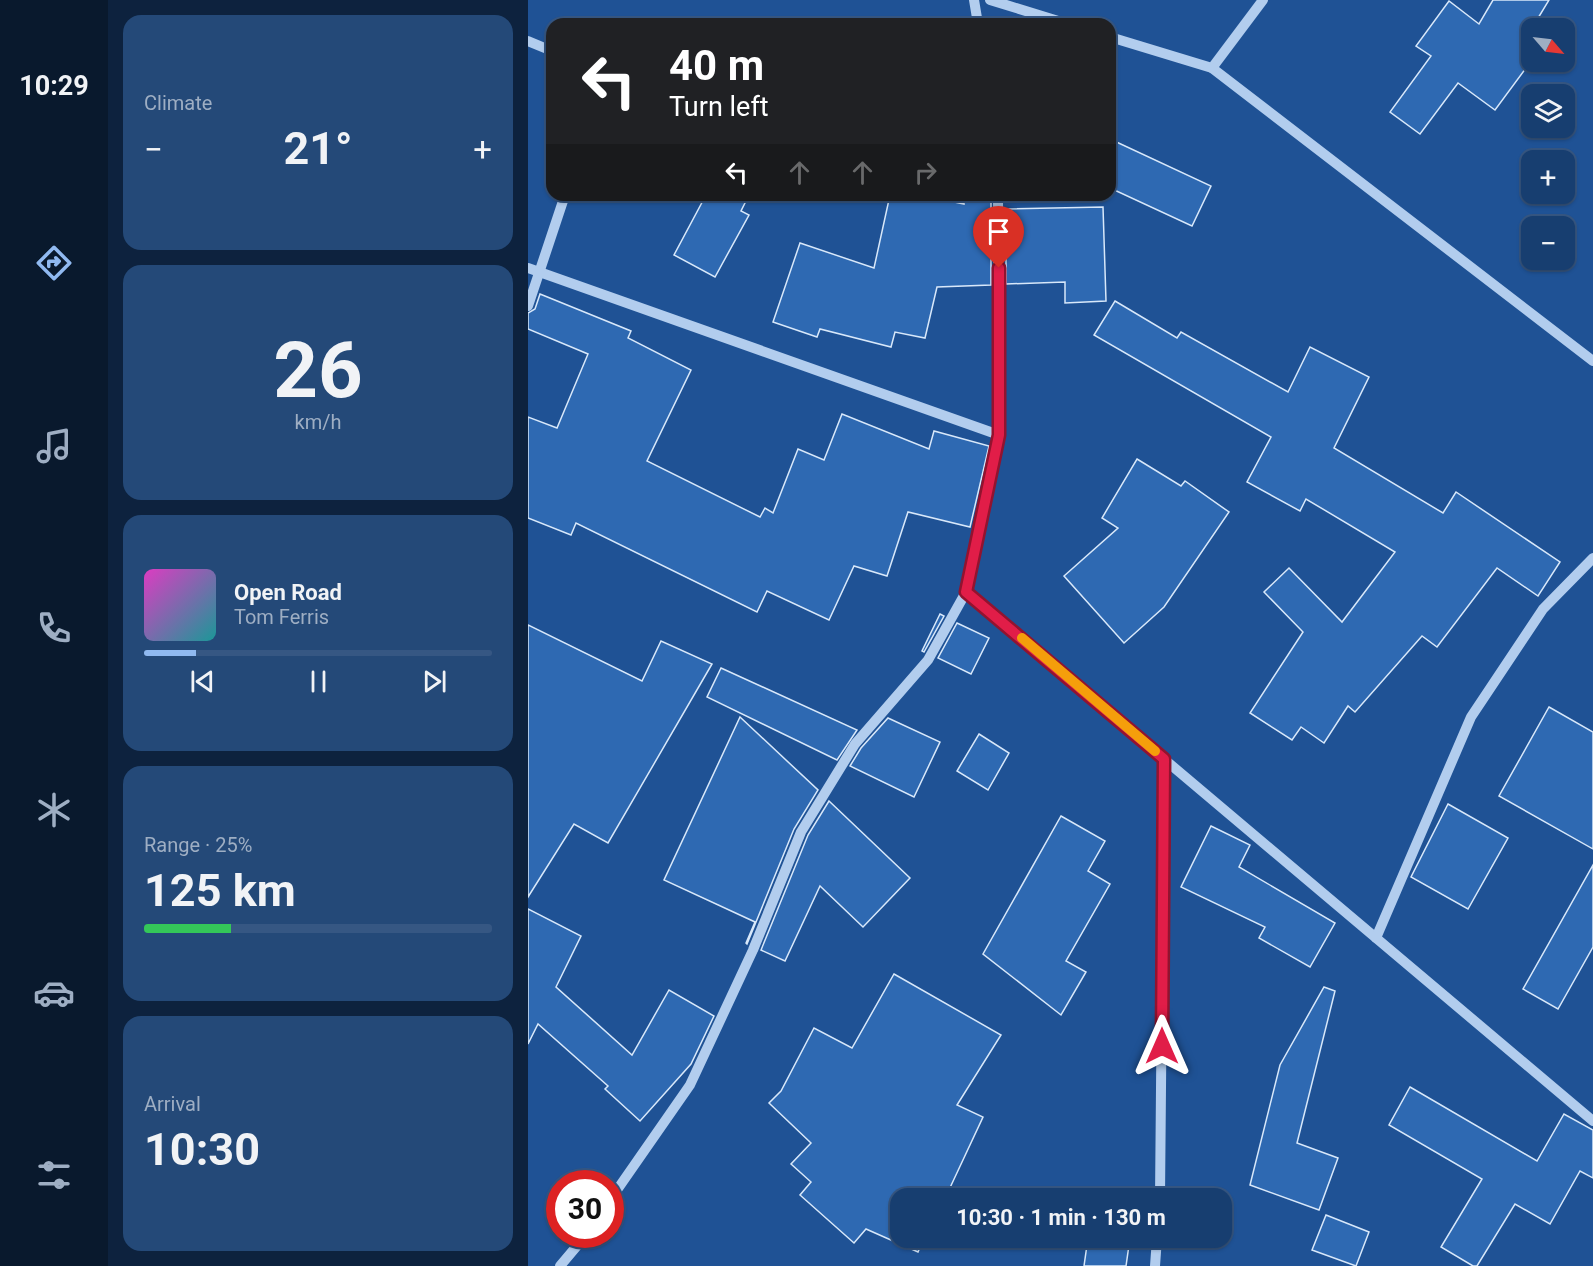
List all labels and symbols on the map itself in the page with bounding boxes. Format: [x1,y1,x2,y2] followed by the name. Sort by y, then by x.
[1521,18,1575,72] north arrow
[973,206,1024,268] pin
[1130,1014,1194,1078] position arrow
[546,1170,624,1248] speed limit sign: 30

